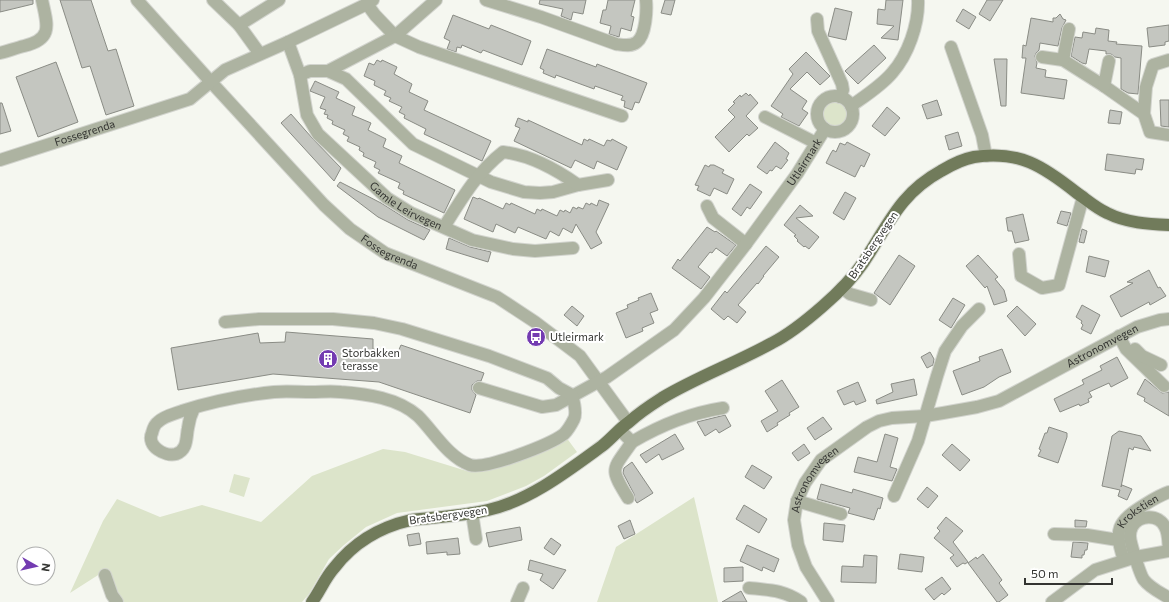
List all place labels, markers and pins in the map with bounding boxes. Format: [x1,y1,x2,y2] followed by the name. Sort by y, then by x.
[525,326,547,348] bus stop icon: Utleirmark
[550,330,604,343] place label: Utleirmark
[342,346,400,372] place label: Storbakken terasse
[317,348,339,370] building icon: Storbakken terasse

